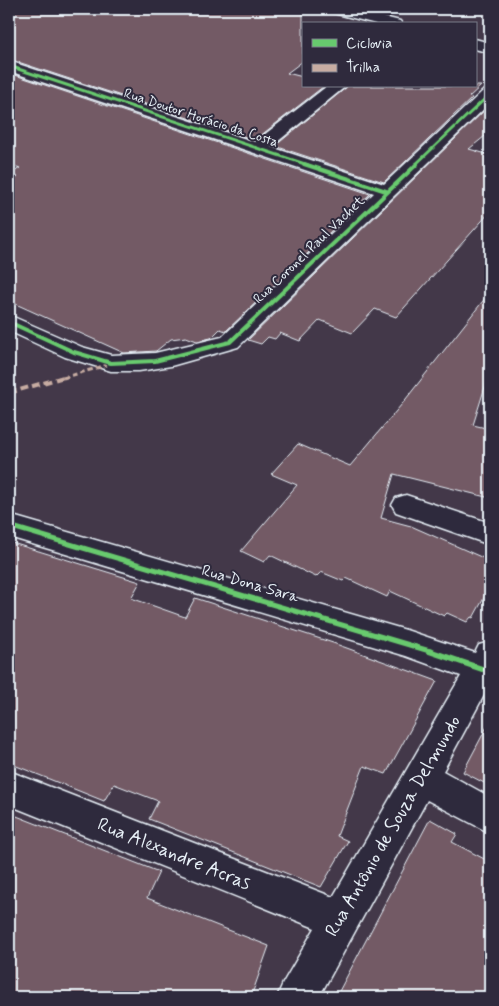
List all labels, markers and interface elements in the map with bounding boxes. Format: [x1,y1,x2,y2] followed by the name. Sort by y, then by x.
[302,22,476,88] legend
[346,34,392,54] text: Ciclovia
[346,58,380,78] text: Trilha
[121,84,281,152] street label: Rua Doutor Horácio da Costa
[249,192,369,308] street label: Rua Coronel Paul Vachet
[199,560,301,608] street label: Rua Dona Sara
[319,711,467,941] street label: Rua Antônio de Souza Delmundo
[94,812,254,896] street label: Rua Alexandre Acras

